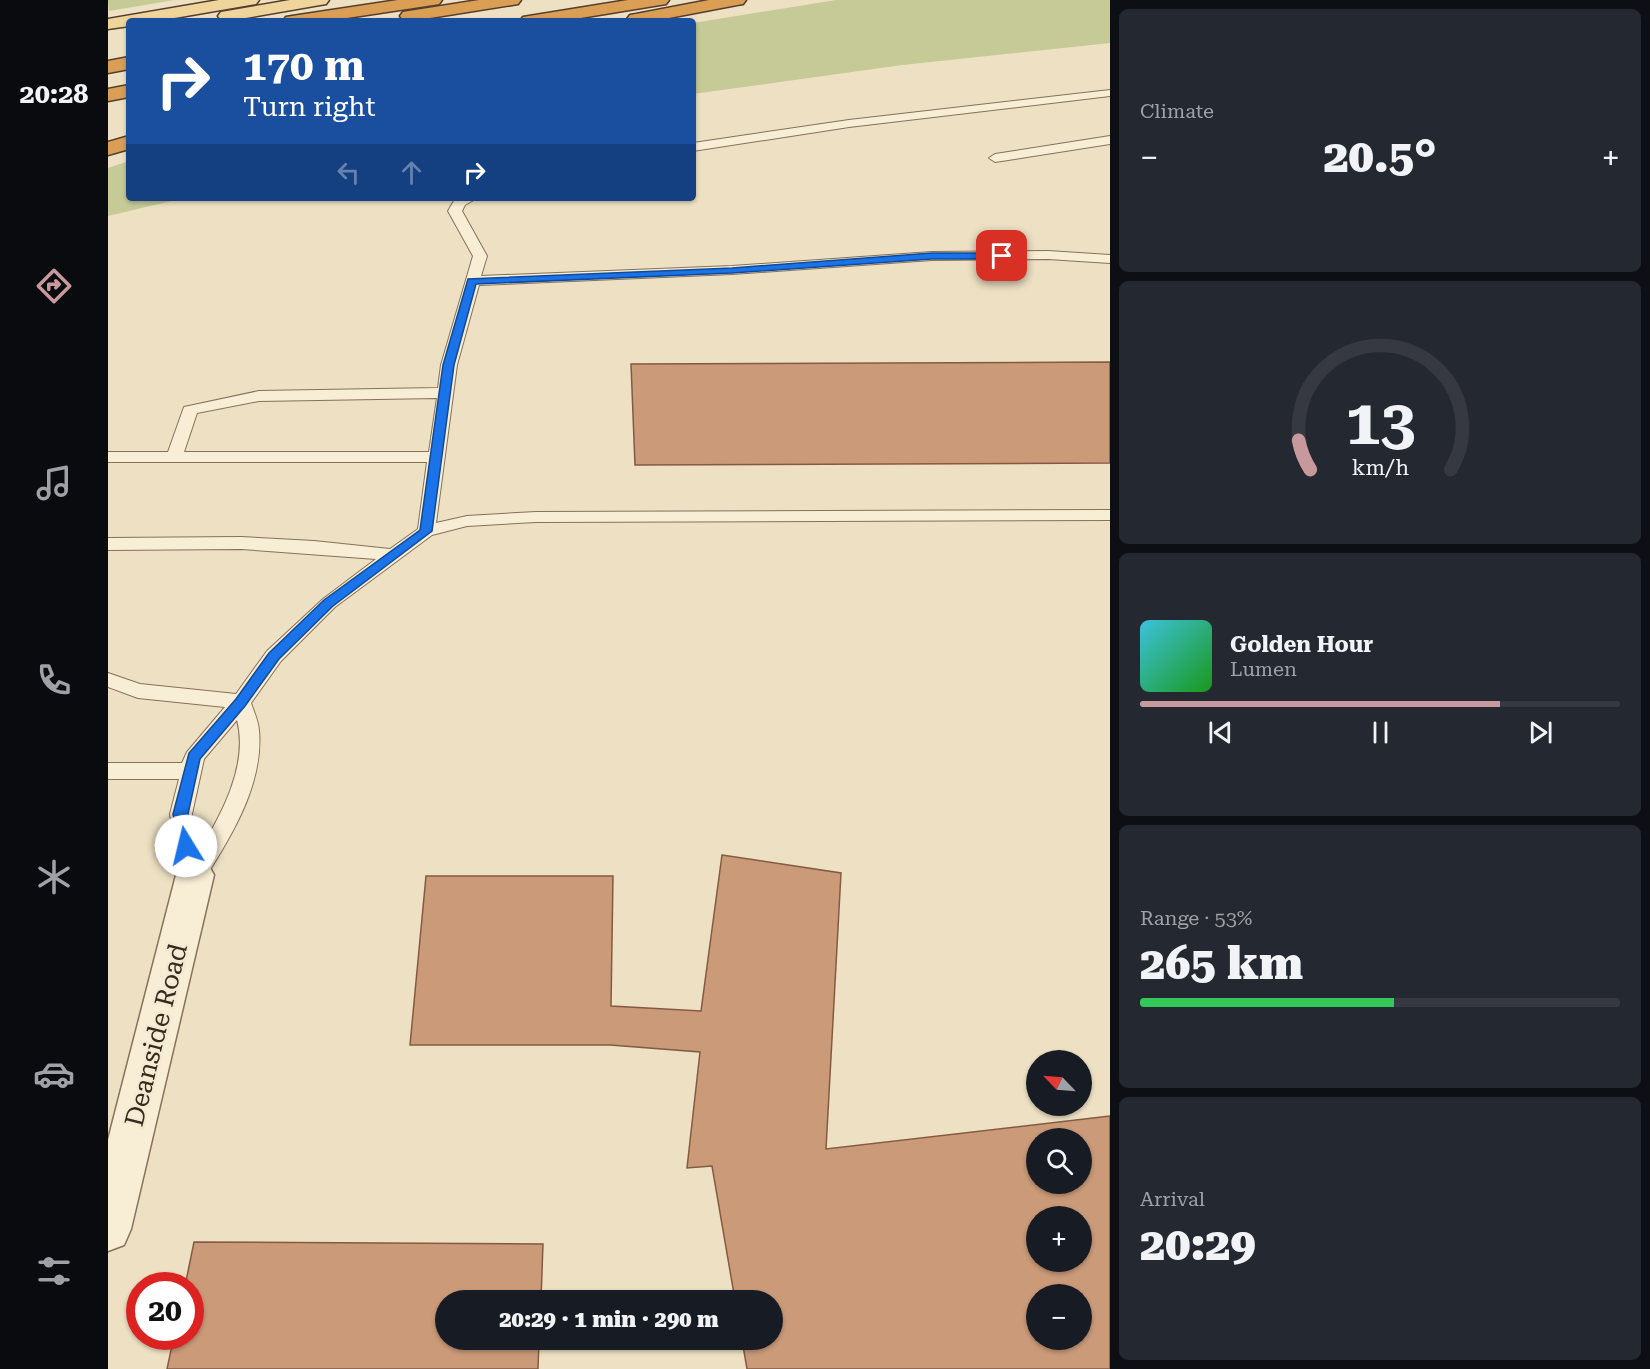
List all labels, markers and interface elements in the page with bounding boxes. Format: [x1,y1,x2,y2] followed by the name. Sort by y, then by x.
[243,41,365,90] text: 170 m
[144,42,222,120] icon: right
[20,78,88,110] text: 20:28
[243,91,376,123] text: Turn right
[1140,99,1214,123] text: Climate
[1323,130,1437,183] text: 20.5°
[1140,138,1158,177] text: −
[1602,138,1620,177] text: +
[332,156,365,189] icon: left
[395,156,428,189] icon: ahead
[458,156,491,189] icon: right
[976,230,1027,281] pin
[985,239,1018,272] icon: arrive
[33,265,75,307] icon: directions
[1345,386,1415,459] text: 13
[1351,455,1409,480] text: km/h
[33,462,75,504] icon: music
[1230,632,1373,657] text: Golden Hour
[1230,657,1297,681] text: Lumen
[33,659,75,701] icon: phone
[1204,716,1237,749] icon: previous
[1364,716,1397,749] icon: pause
[1524,716,1557,749] icon: next
[154,814,218,878] position arrow
[33,856,75,898] icon: climate
[1140,906,1252,930] text: Range · 53%
[1140,937,1303,990] text: 265 km
[119,940,193,1129] street label: Deanside Road
[1026,1050,1092,1116] north arrow
[1026,1050,1092,1350] map controls
[33,1053,75,1095] icon: car
[1026,1128,1092,1194] button: search
[1140,1187,1205,1211] text: Arrival
[1026,1206,1092,1272] button: +
[1140,1218,1256,1271] text: 20:29
[33,1250,75,1292] icon: filters
[126,1272,204,1350] speed limit sign: 20
[1026,1284,1092,1350] button: −
[499,1307,719,1332] text: 20:29 · 1 min · 290 m

